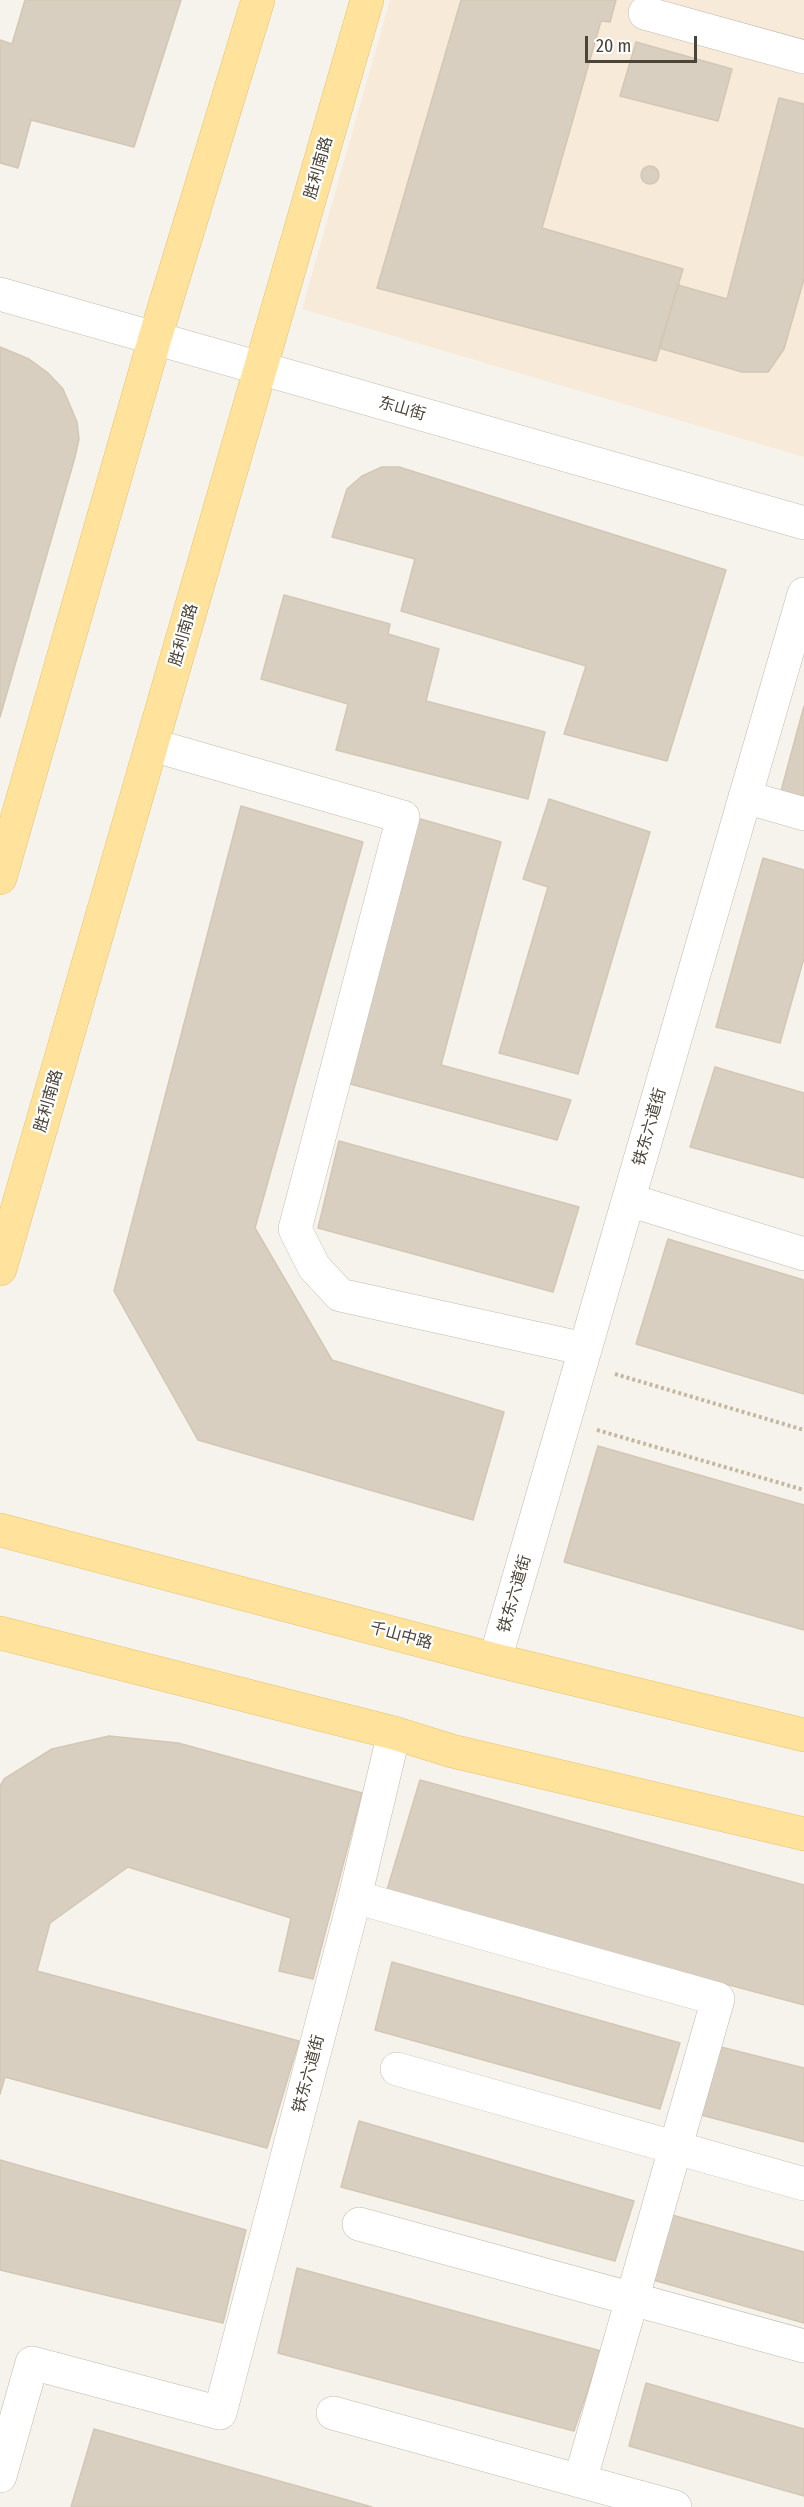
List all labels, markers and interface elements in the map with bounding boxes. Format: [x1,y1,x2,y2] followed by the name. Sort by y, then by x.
[588,24,700,62] scale bar
[596,35,631,57] text: 20 m
[301,135,337,201] street label: 胜利南路
[376,393,428,425] street label: 东山街
[166,602,202,668] street label: 胜利南路
[31,1068,67,1134] street label: 胜利南路
[630,1086,670,1168] street label: 铁东六道街
[495,1553,535,1635] street label: 铁东六道街
[368,1618,434,1654] street label: 千山中路
[289,2033,329,2115] street label: 铁东六道街

